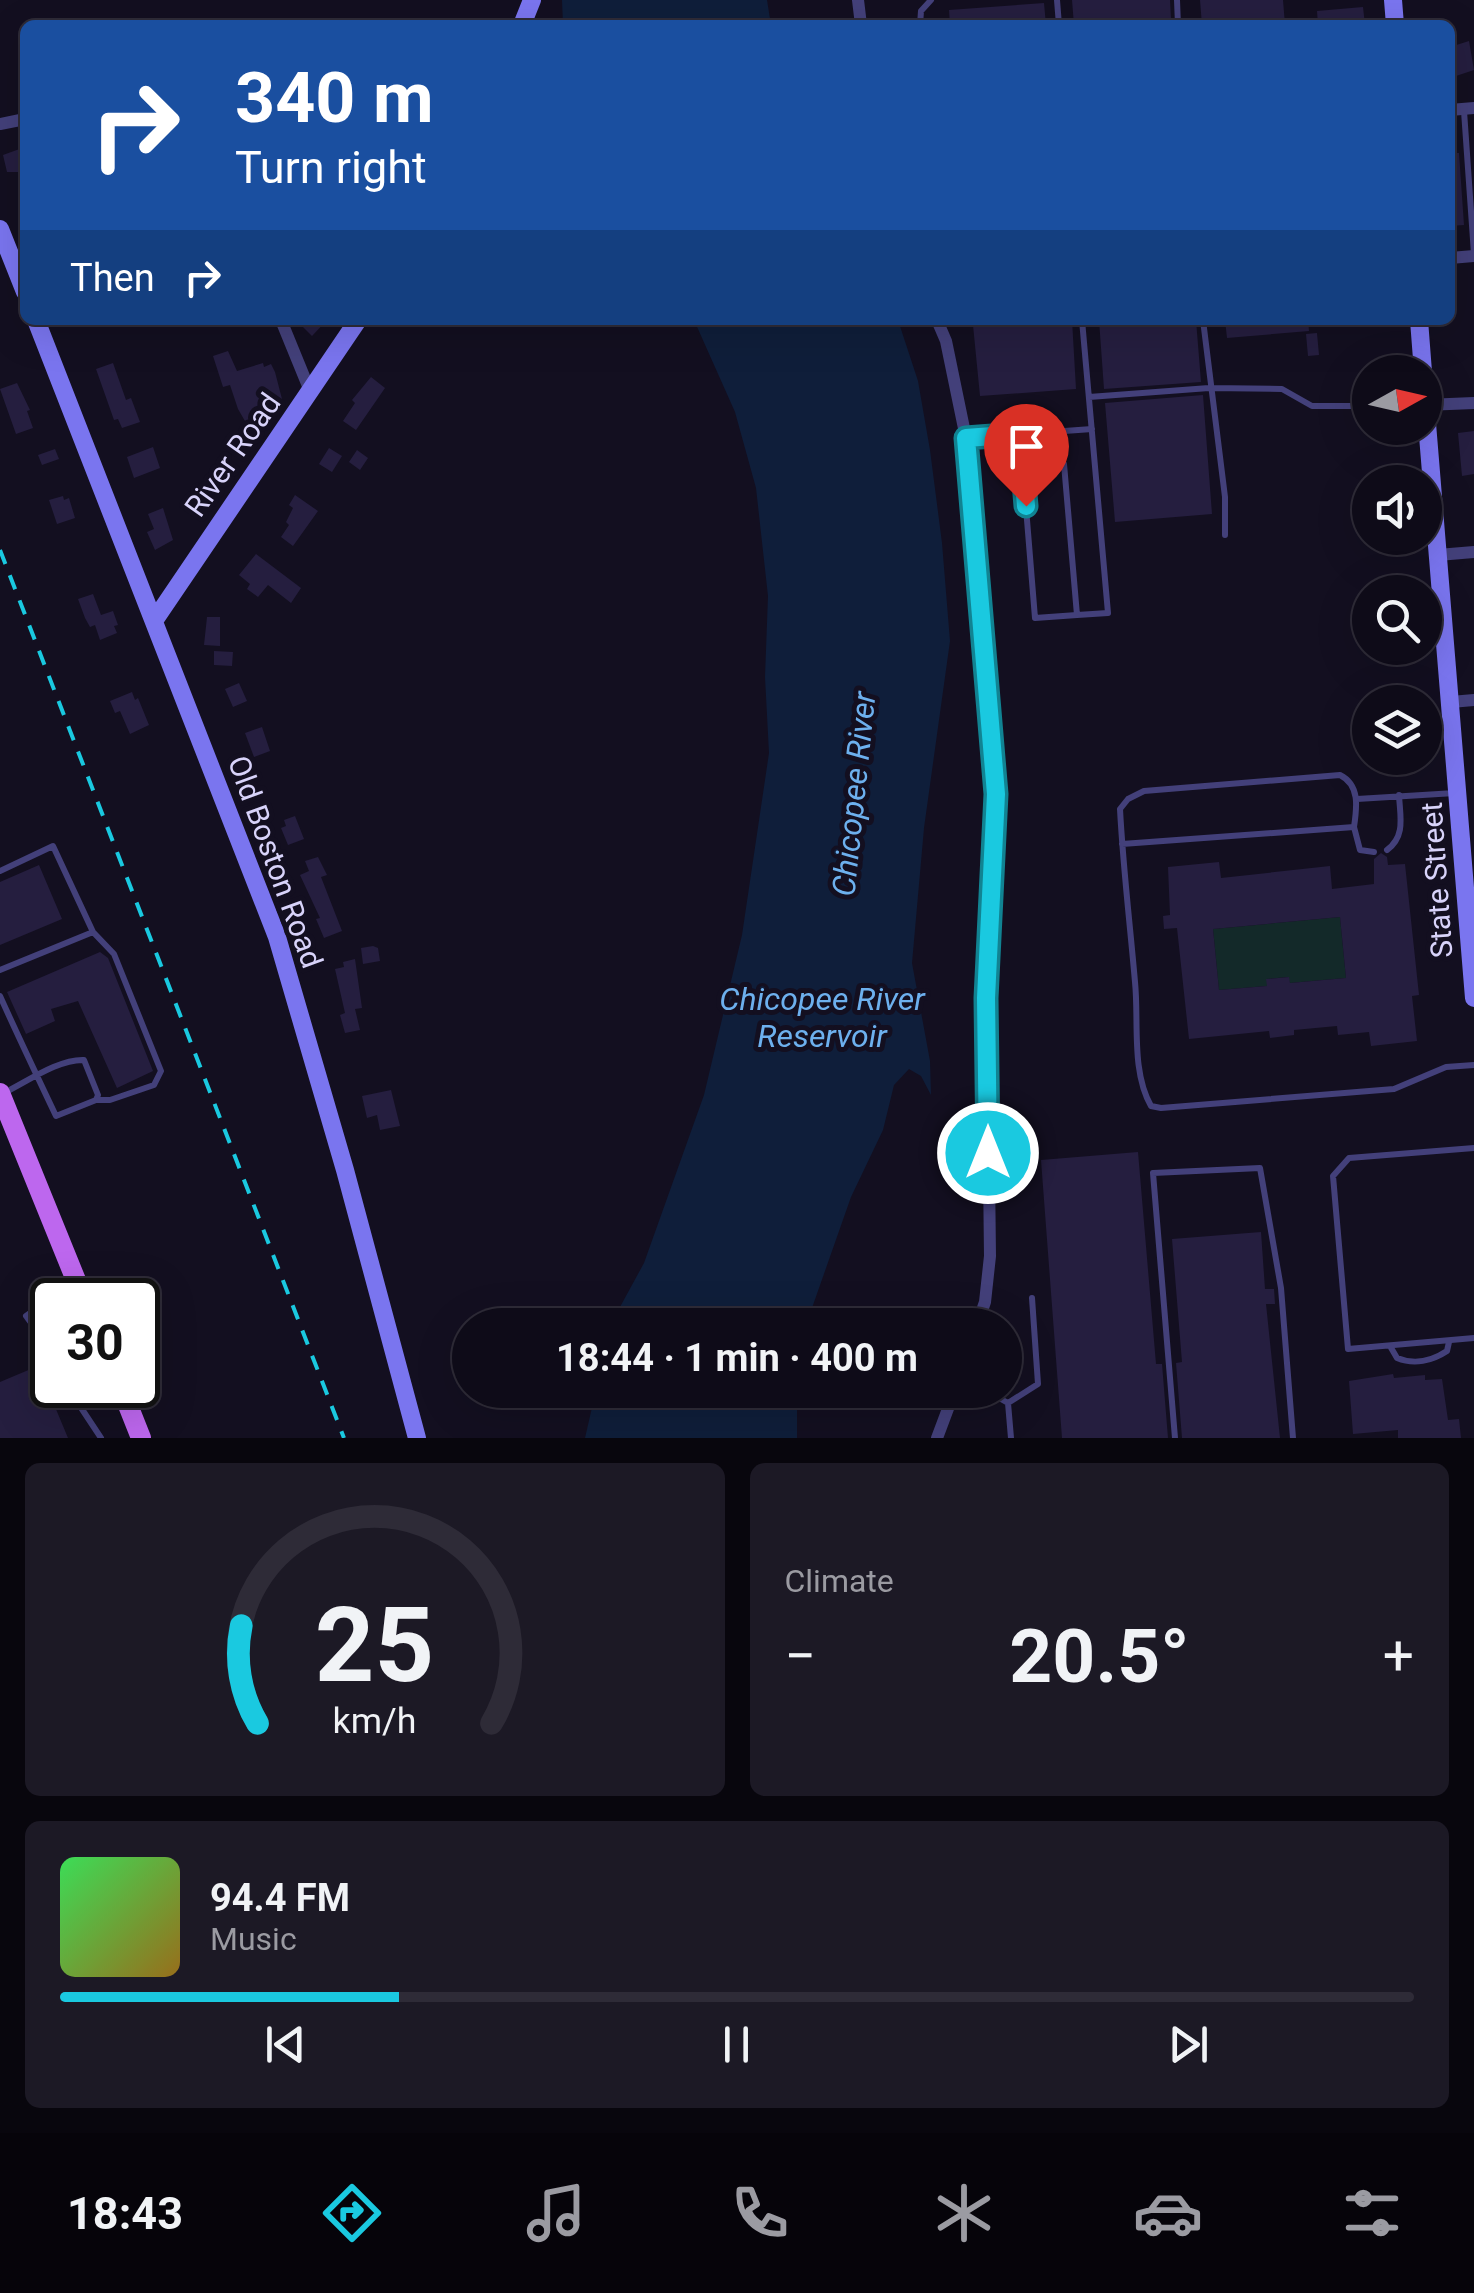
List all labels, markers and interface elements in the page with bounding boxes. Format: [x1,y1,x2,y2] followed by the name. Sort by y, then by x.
[235,57,434,139] text: 340 m
[70,60,200,190] icon: right
[235,141,427,194] text: Turn right
[175,250,230,305] icon: right
[70,256,155,300] text: Then
[1352,355,1442,445] north arrow
[1352,355,1442,775] map controls
[177,386,288,523] street label: River Road
[984,404,1069,507] pin
[999,419,1054,474] icon: arrive
[1352,465,1442,555] button: sound
[1352,575,1442,665] button: search
[1352,685,1442,775] button: layers
[824,688,884,898] water label: Chicopee River
[221,751,330,973] street label: Old Boston Road
[1414,801,1459,959] street label: State Street
[719,980,926,1055] water label: Chicopee River Reservoir
[936,1101,1040,1205] position arrow
[30,1278,160,1408] speed limit sign: 30
[556,1336,918,1380] text: 18:44 · 1 min · 400 m
[785,1562,894,1600] text: Climate
[315,1585,434,1706] text: 25
[1009,1612,1189,1700] text: 20.5°
[785,1624,816,1688] text: −
[1383,1624,1414,1688] text: +
[333,1700,417,1742] text: km/h
[210,1876,350,1920] text: 94.4 FM
[210,1920,297,1958] text: Music
[258,2017,313,2072] icon: previous
[709,2017,764,2072] icon: pause
[1161,2017,1216,2072] icon: next
[317,2178,387,2248] icon: directions
[521,2178,591,2248] icon: music
[725,2178,795,2248] icon: phone
[929,2178,999,2248] icon: climate
[1133,2178,1203,2248] icon: car
[1337,2178,1407,2248] icon: filters
[67,2187,183,2240] text: 18:43

